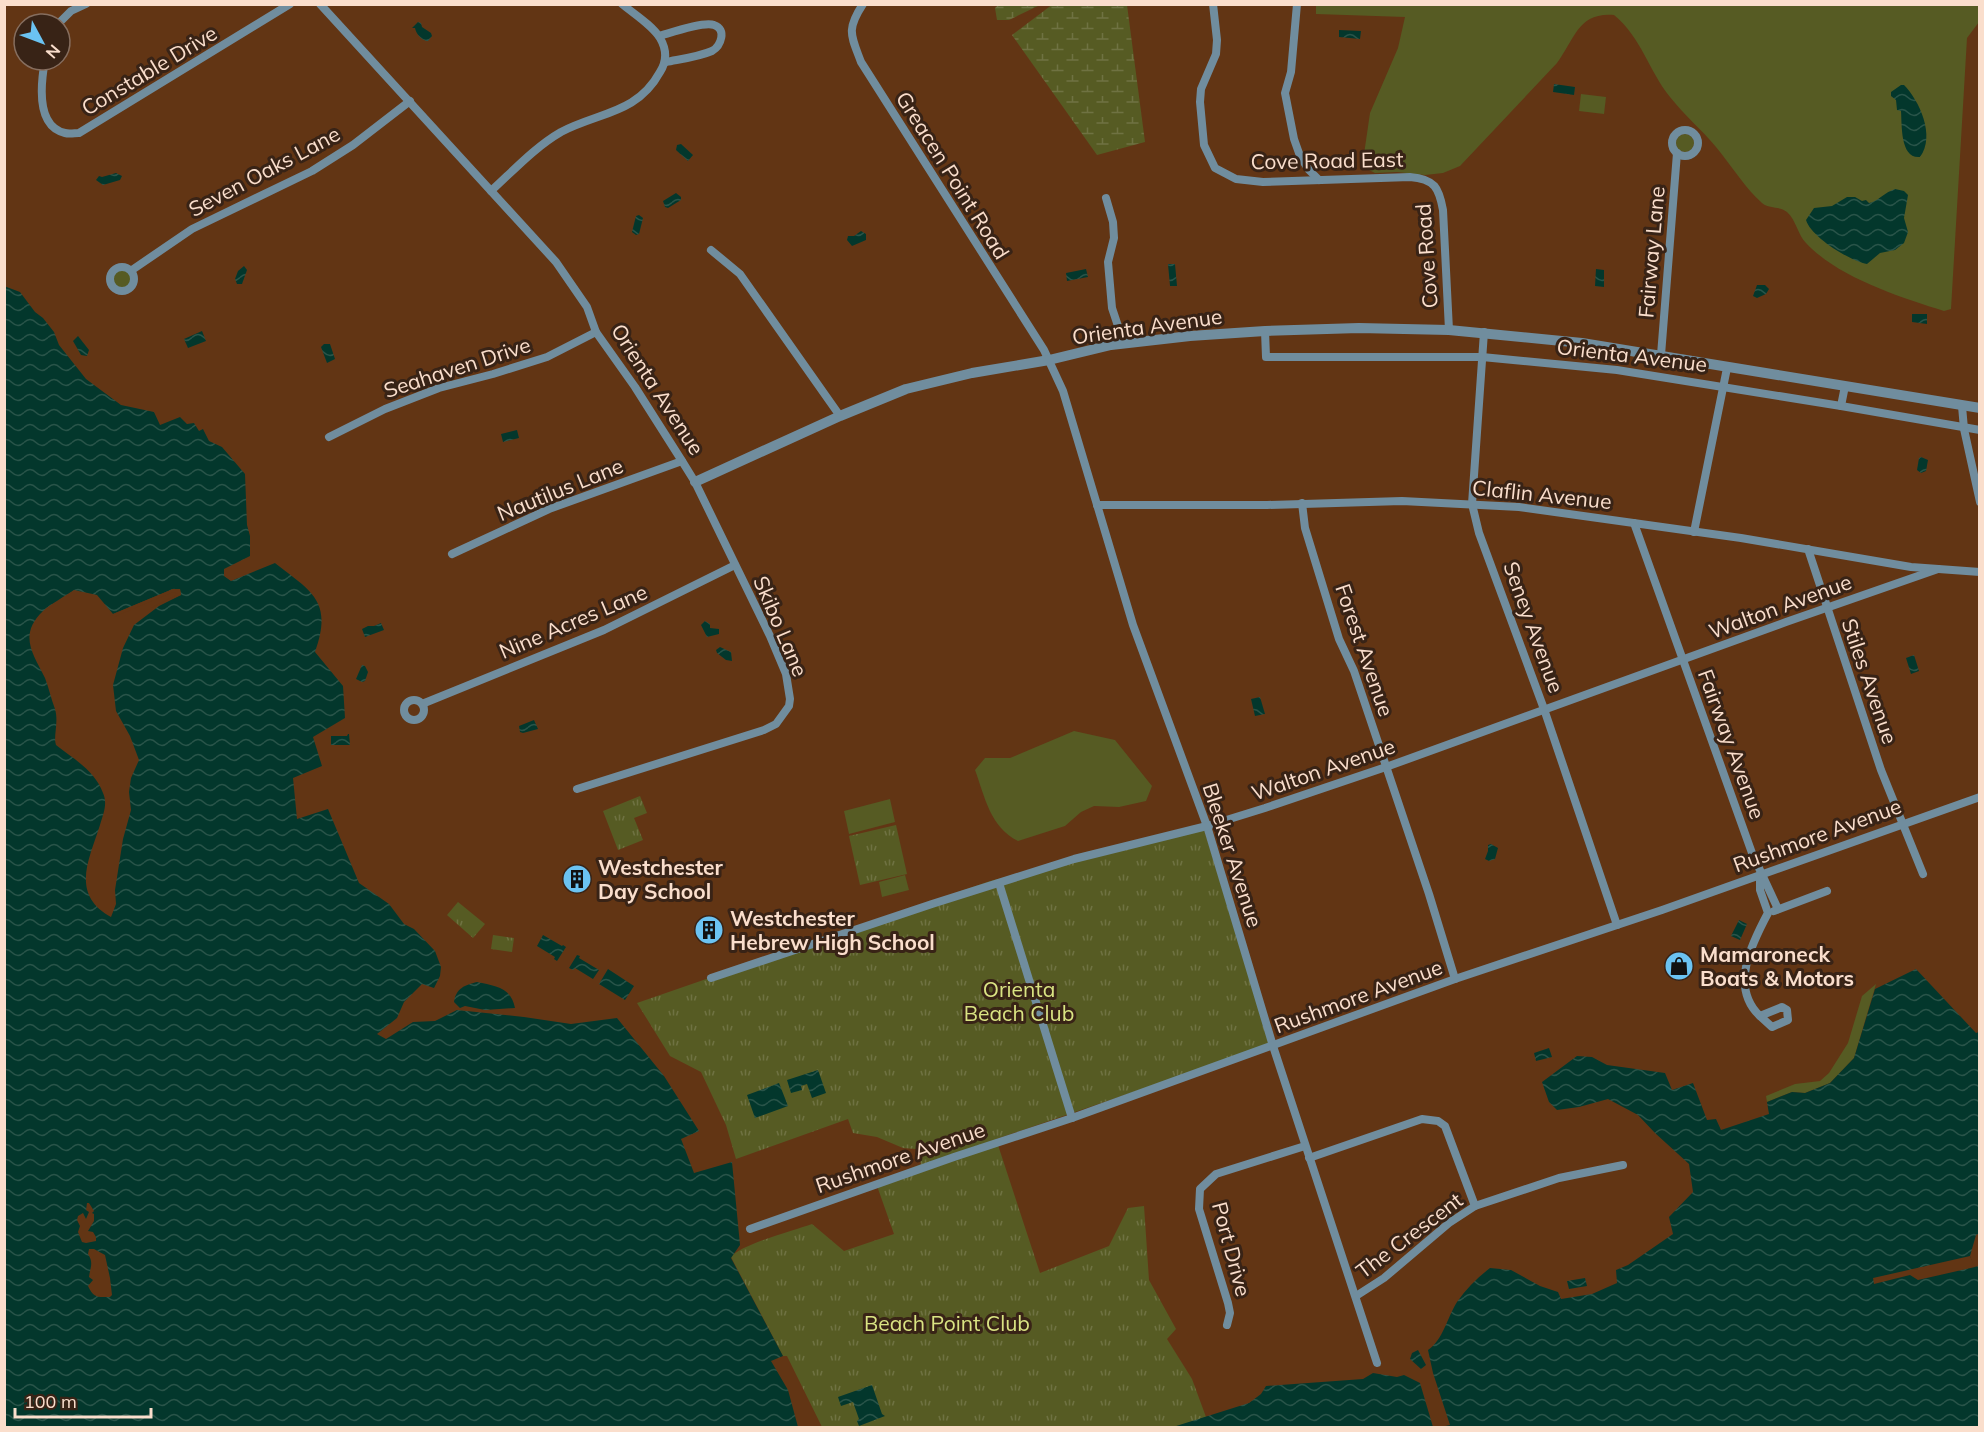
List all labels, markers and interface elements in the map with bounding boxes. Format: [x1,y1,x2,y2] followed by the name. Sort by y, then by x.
[12,12,72,72] north arrow
[77,19,221,121] street label: Constable Drive
[42,41,65,63] text: N
[891,86,1015,264] street label: Greacen Point Road
[184,120,344,222] street label: Seven Oaks Lane
[1250,146,1404,174] street label: Cove Road East
[1632,185,1670,319] street label: Fairway Lane
[1409,203,1443,309] street label: Cove Road
[1070,303,1224,349] street label: Orienta Avenue
[606,319,710,459] street label: Orienta Avenue
[380,331,534,403] street label: Seahaven Drive
[1555,333,1709,377] street label: Orienta Avenue
[493,452,627,526] street label: Nautilus Lane
[1471,474,1613,514] street label: Claflin Avenue
[1498,558,1570,696] street label: Seney Avenue
[1705,568,1855,644] street label: Walton Avenue
[748,572,814,680] street label: Skibo Lane
[495,578,651,664] street label: Nine Acres Lane
[1330,580,1400,720] street label: Forest Avenue
[1836,615,1904,747] street label: Stiles Avenue
[1693,666,1771,822] street label: Fairway Avenue
[1248,732,1398,806] street label: Walton Avenue
[1197,779,1269,931] street label: Bleeker Avenue
[1729,792,1905,878] street label: Rushmore Avenue
[598,854,724,904] place label: Westchester Day School
[561,863,593,895] building icon: Westchester Day School
[730,905,935,955] place label: Westchester Hebrew High School
[693,914,725,946] building icon: Westchester Hebrew High School
[1700,941,1854,991] place label: Mamaroneck Boats & Motors
[1663,950,1695,982] shop icon: Mamaroneck Boats & Motors
[1270,953,1446,1039] street label: Rushmore Avenue
[964,976,1074,1026] park label: Orienta Beach Club
[812,1116,988,1198] street label: Rushmore Avenue
[1351,1186,1467,1284] street label: The Crescent
[1207,1199,1257,1299] street label: Port Drive
[864,1310,1030,1336] park label: Beach Point Club
[15,1381,152,1419] scale bar
[24,1390,77,1413] text: 100 m

